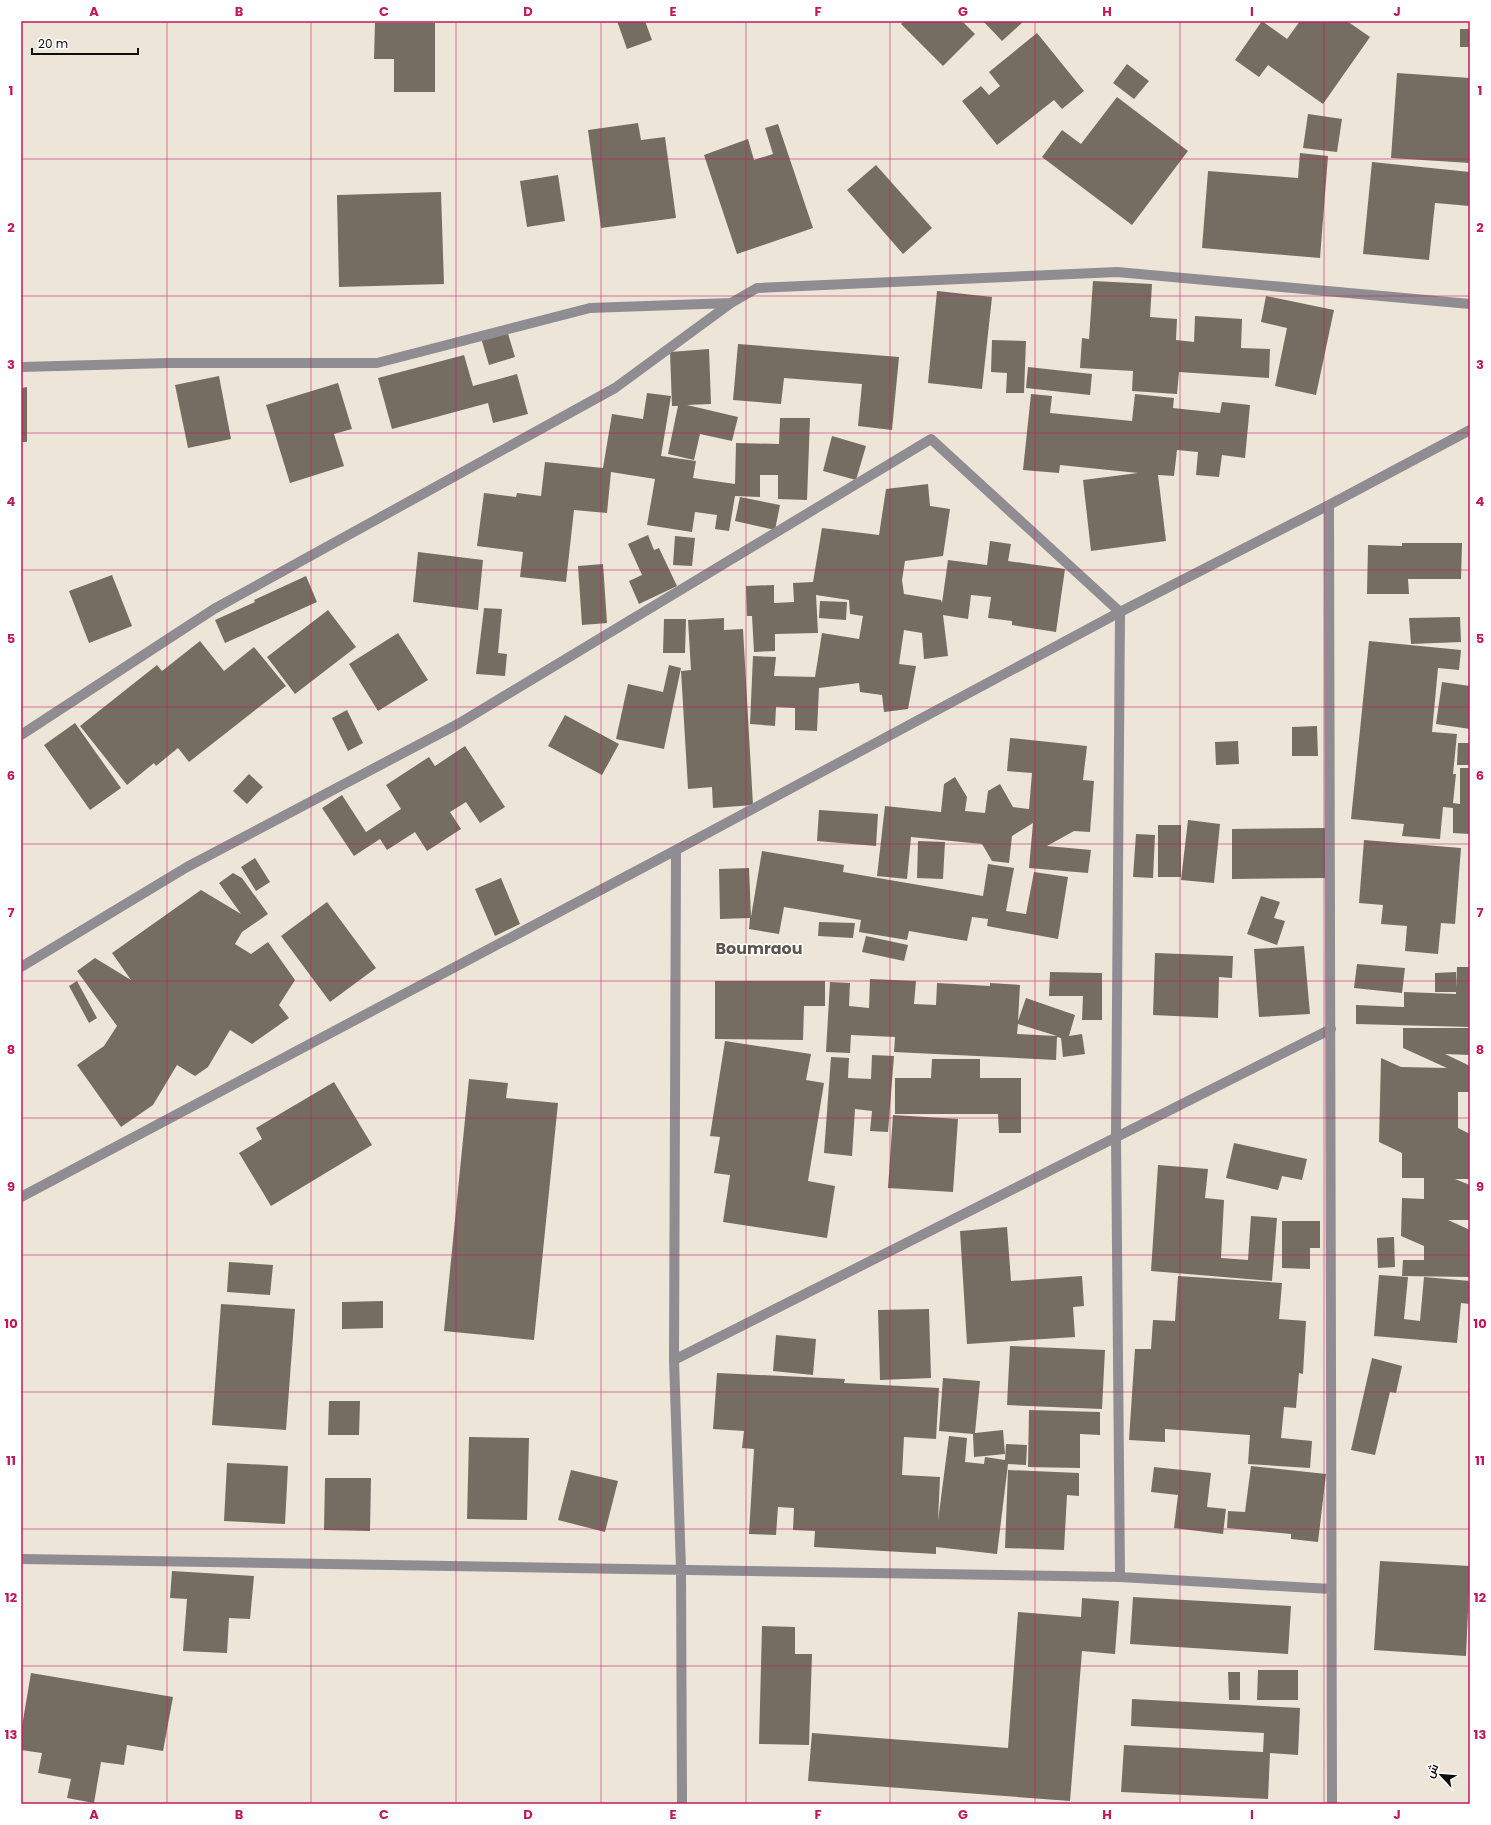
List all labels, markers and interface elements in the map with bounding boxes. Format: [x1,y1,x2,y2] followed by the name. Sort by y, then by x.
[89,2,99,21] text: A
[235,2,244,21] text: B
[379,2,389,21] text: C
[523,2,533,21] text: D
[669,2,677,21] text: E
[814,2,822,21] text: F
[958,2,968,21] text: G
[1102,2,1112,21] text: H
[1250,2,1254,21] text: I
[1393,2,1401,21] text: J
[32,30,138,56] scale bar
[38,35,68,52] text: 20 m
[9,81,13,100] text: 1
[1478,81,1482,100] text: 1
[7,218,15,237] text: 2
[1476,218,1484,237] text: 2
[7,355,15,374] text: 3
[1476,355,1484,374] text: 3
[7,492,16,511] text: 4
[1476,492,1485,511] text: 4
[7,629,15,648] text: 5
[1476,629,1484,648] text: 5
[7,766,15,785] text: 6
[1476,766,1484,785] text: 6
[8,903,15,922] text: 7
[1477,903,1484,922] text: 7
[715,937,803,960] district label: Boumraou
[7,1040,15,1059] text: 8
[1476,1040,1484,1059] text: 8
[7,1177,15,1196] text: 9
[1476,1177,1484,1196] text: 9
[4,1314,18,1333] text: 10
[1473,1314,1487,1333] text: 10
[6,1451,16,1470] text: 11
[1475,1451,1485,1470] text: 11
[5,1588,18,1607] text: 12
[1474,1588,1487,1607] text: 12
[5,1725,18,1744] text: 13
[1474,1725,1487,1744] text: 13
[1421,1755,1461,1795] north arrow
[1422,1761,1442,1780] text: ش
[89,1805,99,1824] text: A
[235,1805,244,1824] text: B
[379,1805,389,1824] text: C
[523,1805,533,1824] text: D
[669,1805,677,1824] text: E
[814,1805,822,1824] text: F
[958,1805,968,1824] text: G
[1102,1805,1112,1824] text: H
[1250,1805,1254,1824] text: I
[1393,1805,1401,1824] text: J

